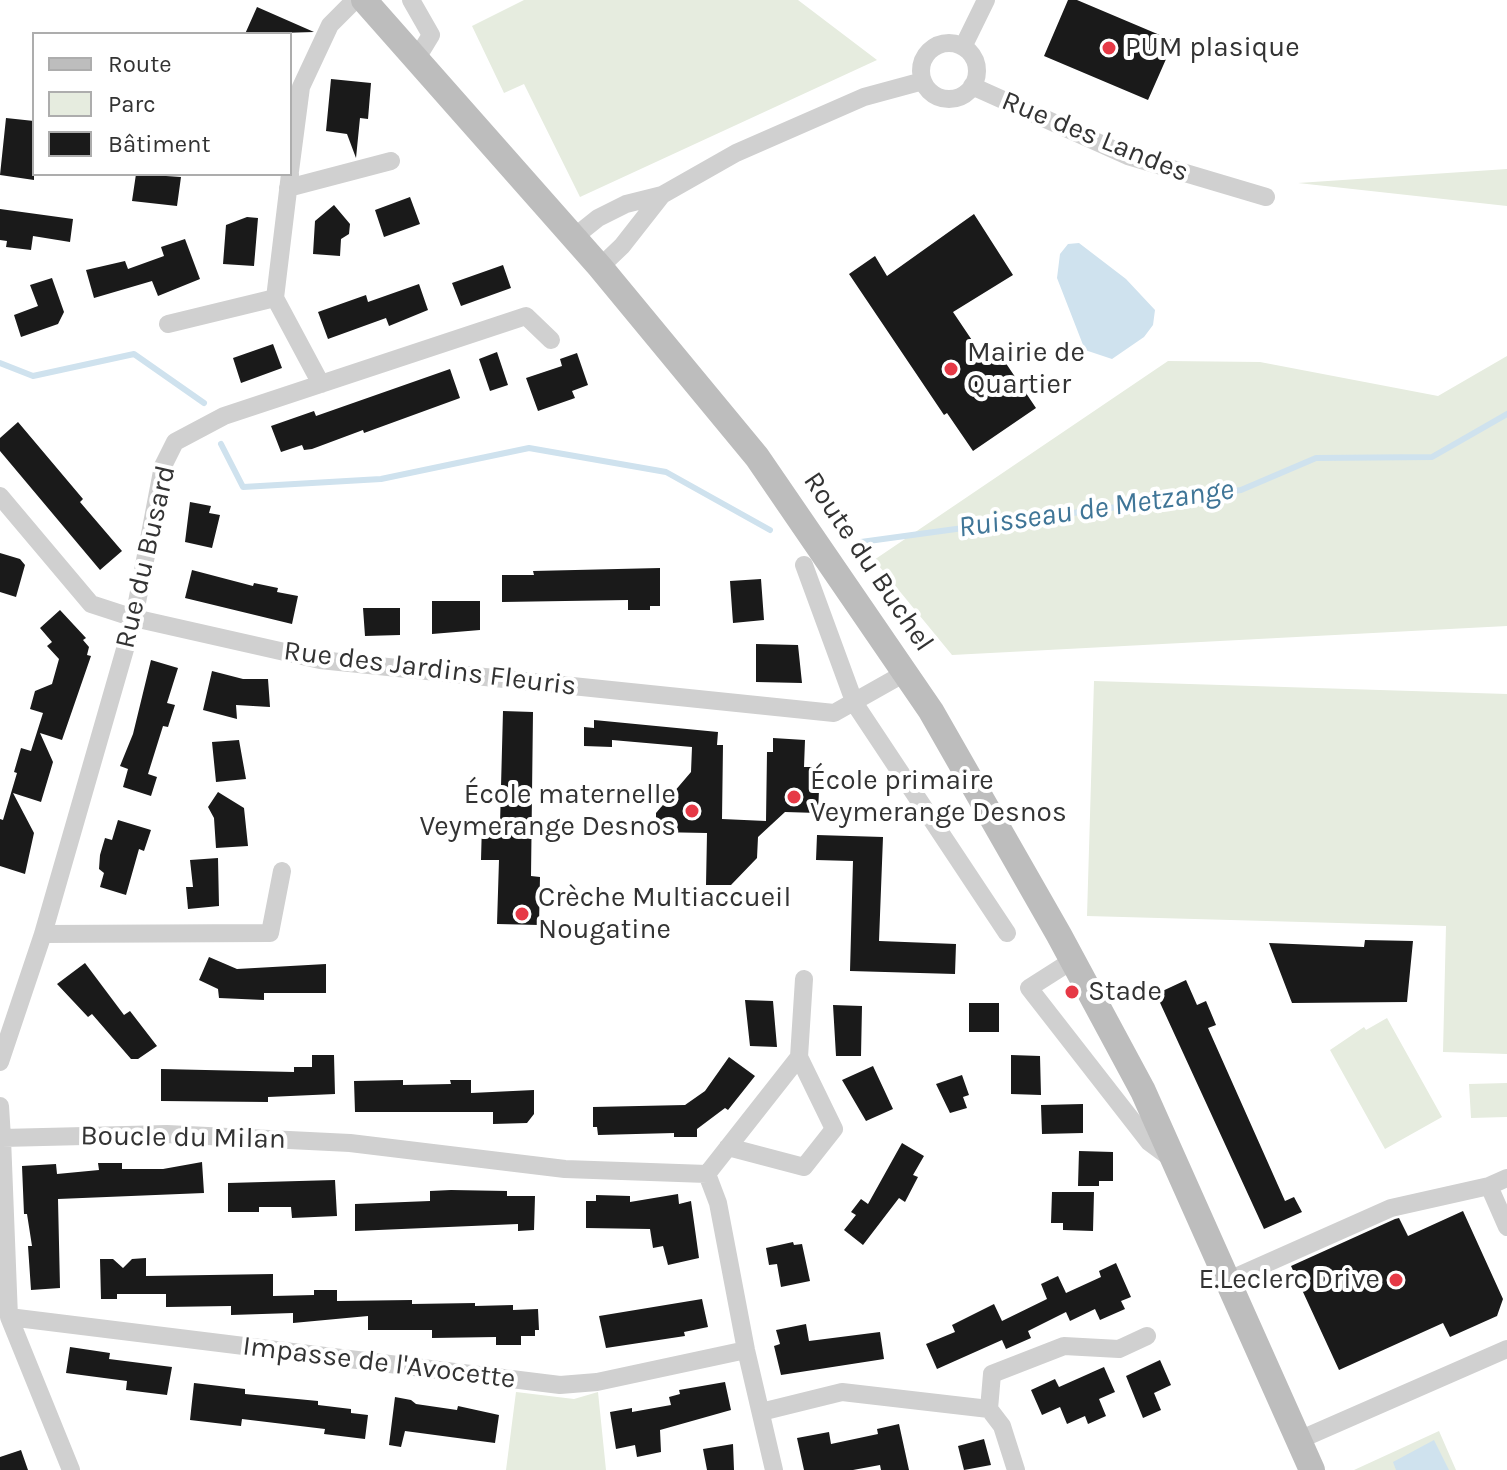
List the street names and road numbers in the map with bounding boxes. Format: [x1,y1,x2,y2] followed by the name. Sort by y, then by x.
[997,84,1193,190] street label: Rue des Landes
[109,462,183,652] street label: Rue du Busard
[796,466,940,658] street label: Route du Buchel
[282,634,578,704] street label: Rue des Jardins Fleuris
[80,1119,286,1157] street label: Boucle du Milan
[241,1330,517,1396] street label: Impasse de l'Avocette

